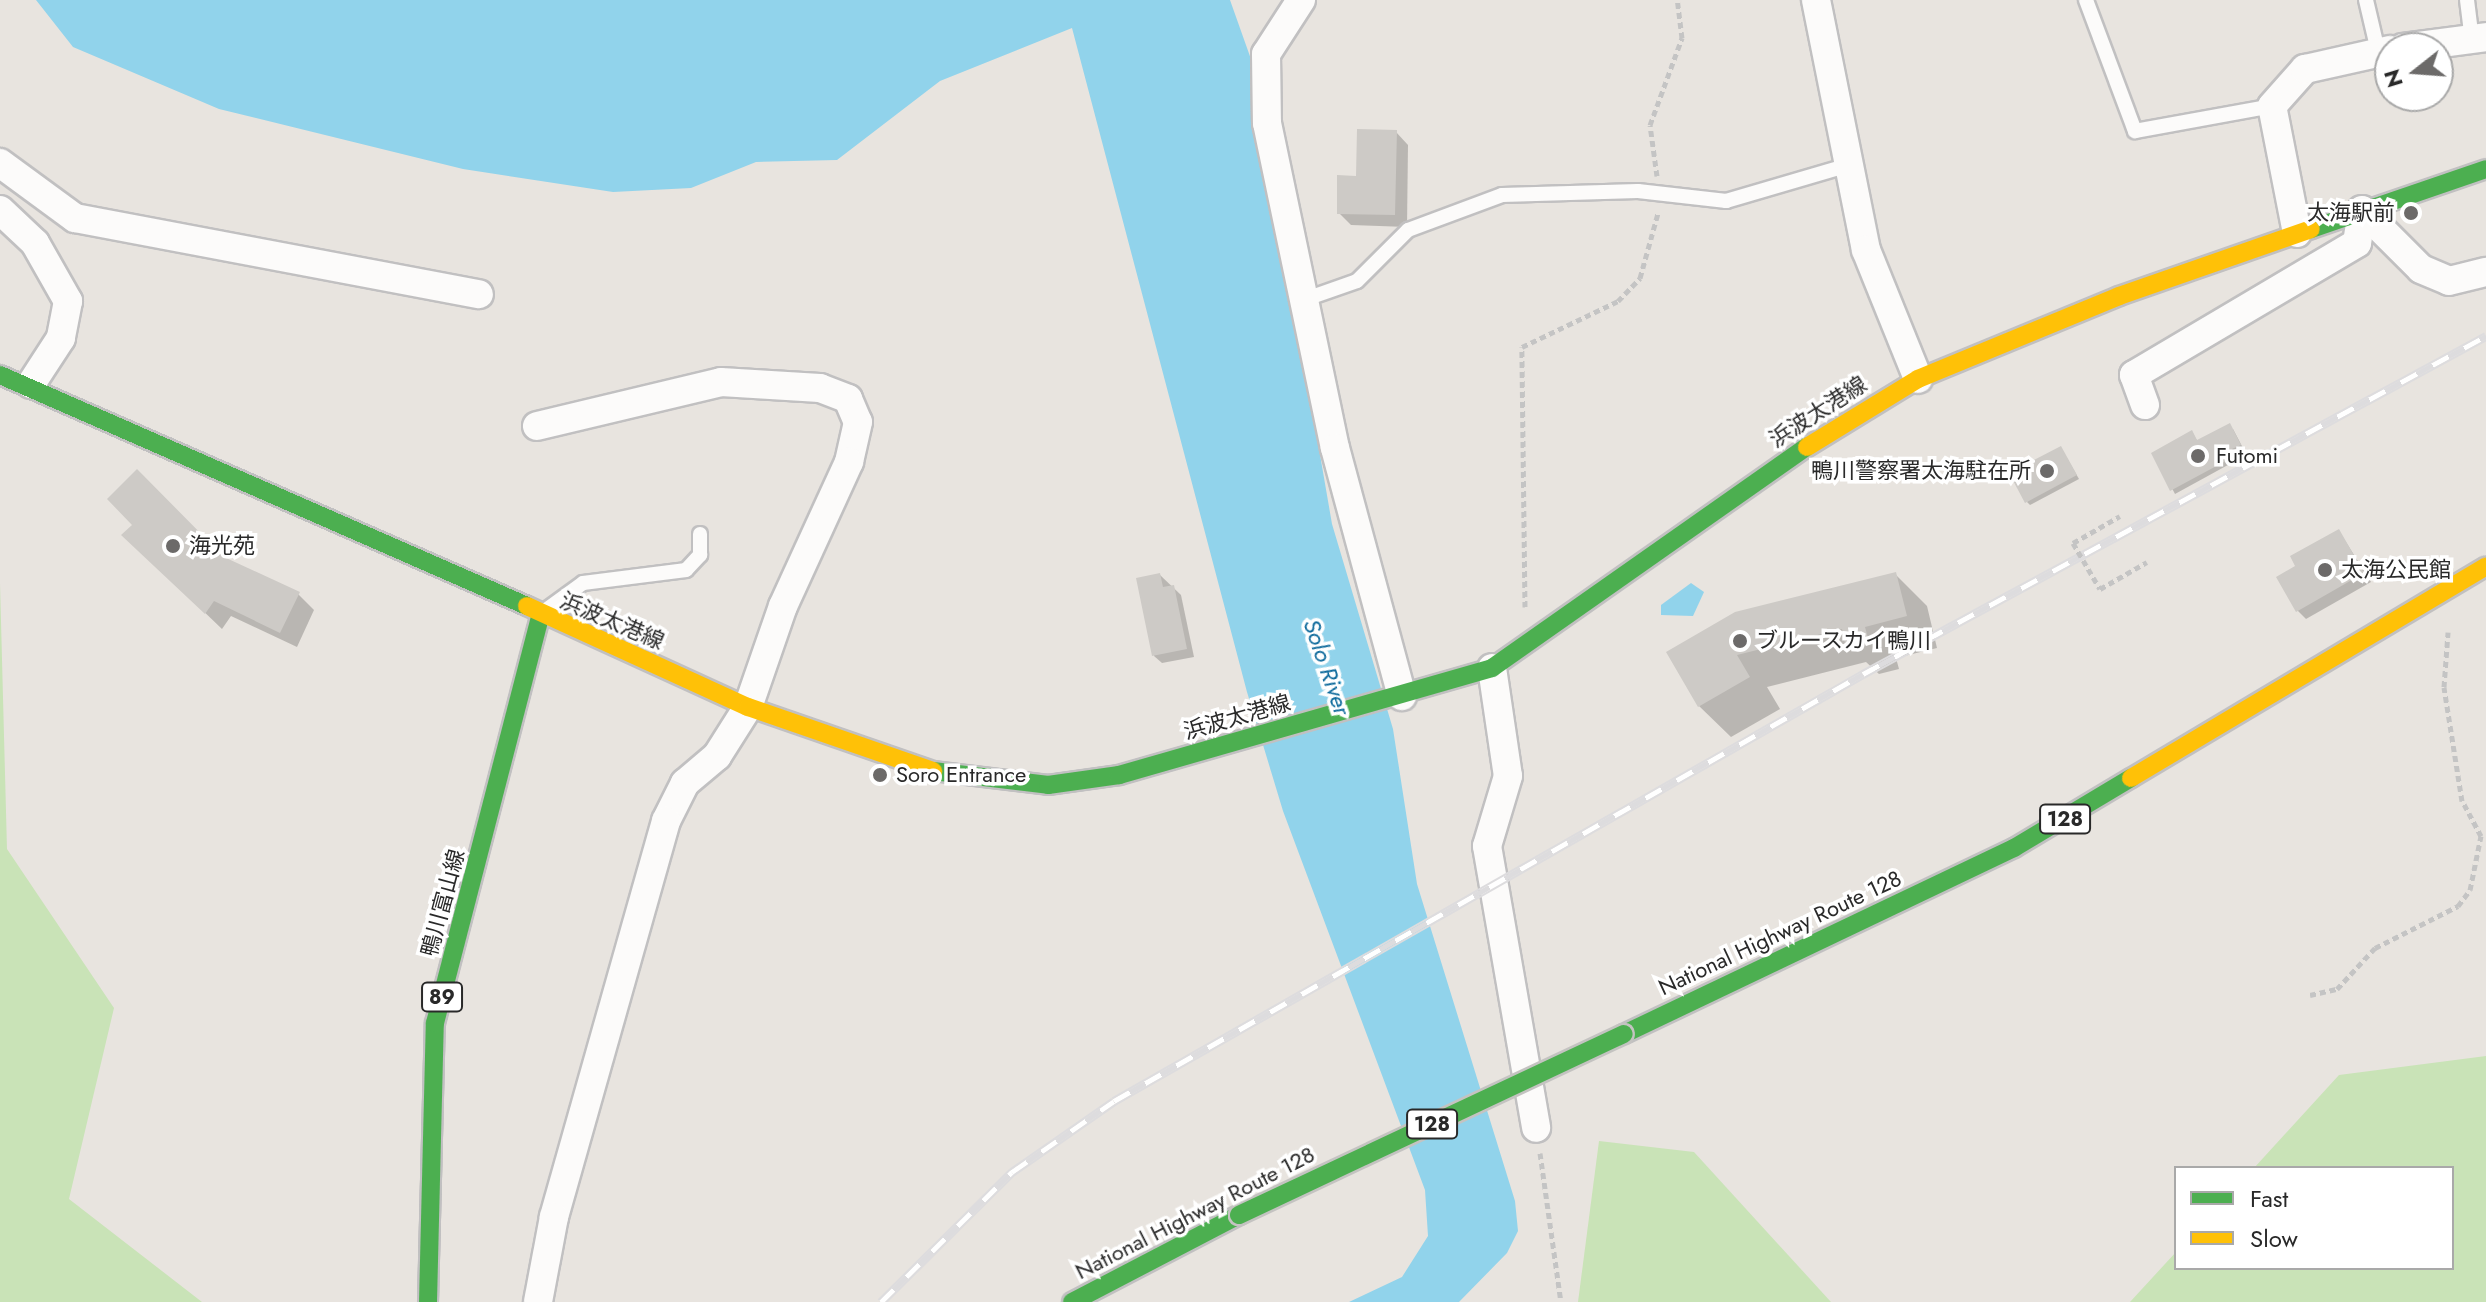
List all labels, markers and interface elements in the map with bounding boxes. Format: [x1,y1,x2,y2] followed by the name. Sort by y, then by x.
[2374,32,2454,112] north arrow
[2375,65,2411,91] text: N
[2307,200,2395,226] place label: 太海駅前
[2402,204,2420,222] marker: 太海駅前
[1765,371,1871,453] street label: 浜波太港線
[2216,443,2278,469] place label: Futomi
[2187,445,2209,467] marker: Futomi
[1811,458,2031,484] place label: 鴨川警察署太海駐在所
[2038,462,2056,480] marker: 鴨川警察署太海駐在所
[189,533,255,559] place label: 海光苑
[164,537,182,555] marker: 海光苑
[2341,557,2451,583] place label: 太海公民館
[2316,561,2334,579] marker: 太海公民館
[556,587,668,655] street label: 浜波太港線
[1297,615,1357,719] water label: Solo River
[1756,628,1932,654] place label: ブルースカイ鴨川
[1731,632,1749,650] marker: ブルースカイ鴨川
[1180,689,1294,745] street label: 浜波太港線
[896,762,1026,788] place label: Soro Entrance
[871,766,889,784] marker: Soro Entrance
[2039,803,2091,835] road number: 128
[416,846,470,960] street label: 鴨川富山線
[1654,865,1906,1001] street label: National Highway Route 128
[420,981,464,1013] road number: 89
[1406,1108,1458,1140] road number: 128
[1071,1141,1319,1285] street label: National Highway Route 128
[2174,1166,2454,1270] legend
[2250,1181,2288,1216] text: Fast
[2250,1221,2298,1256] text: Slow

